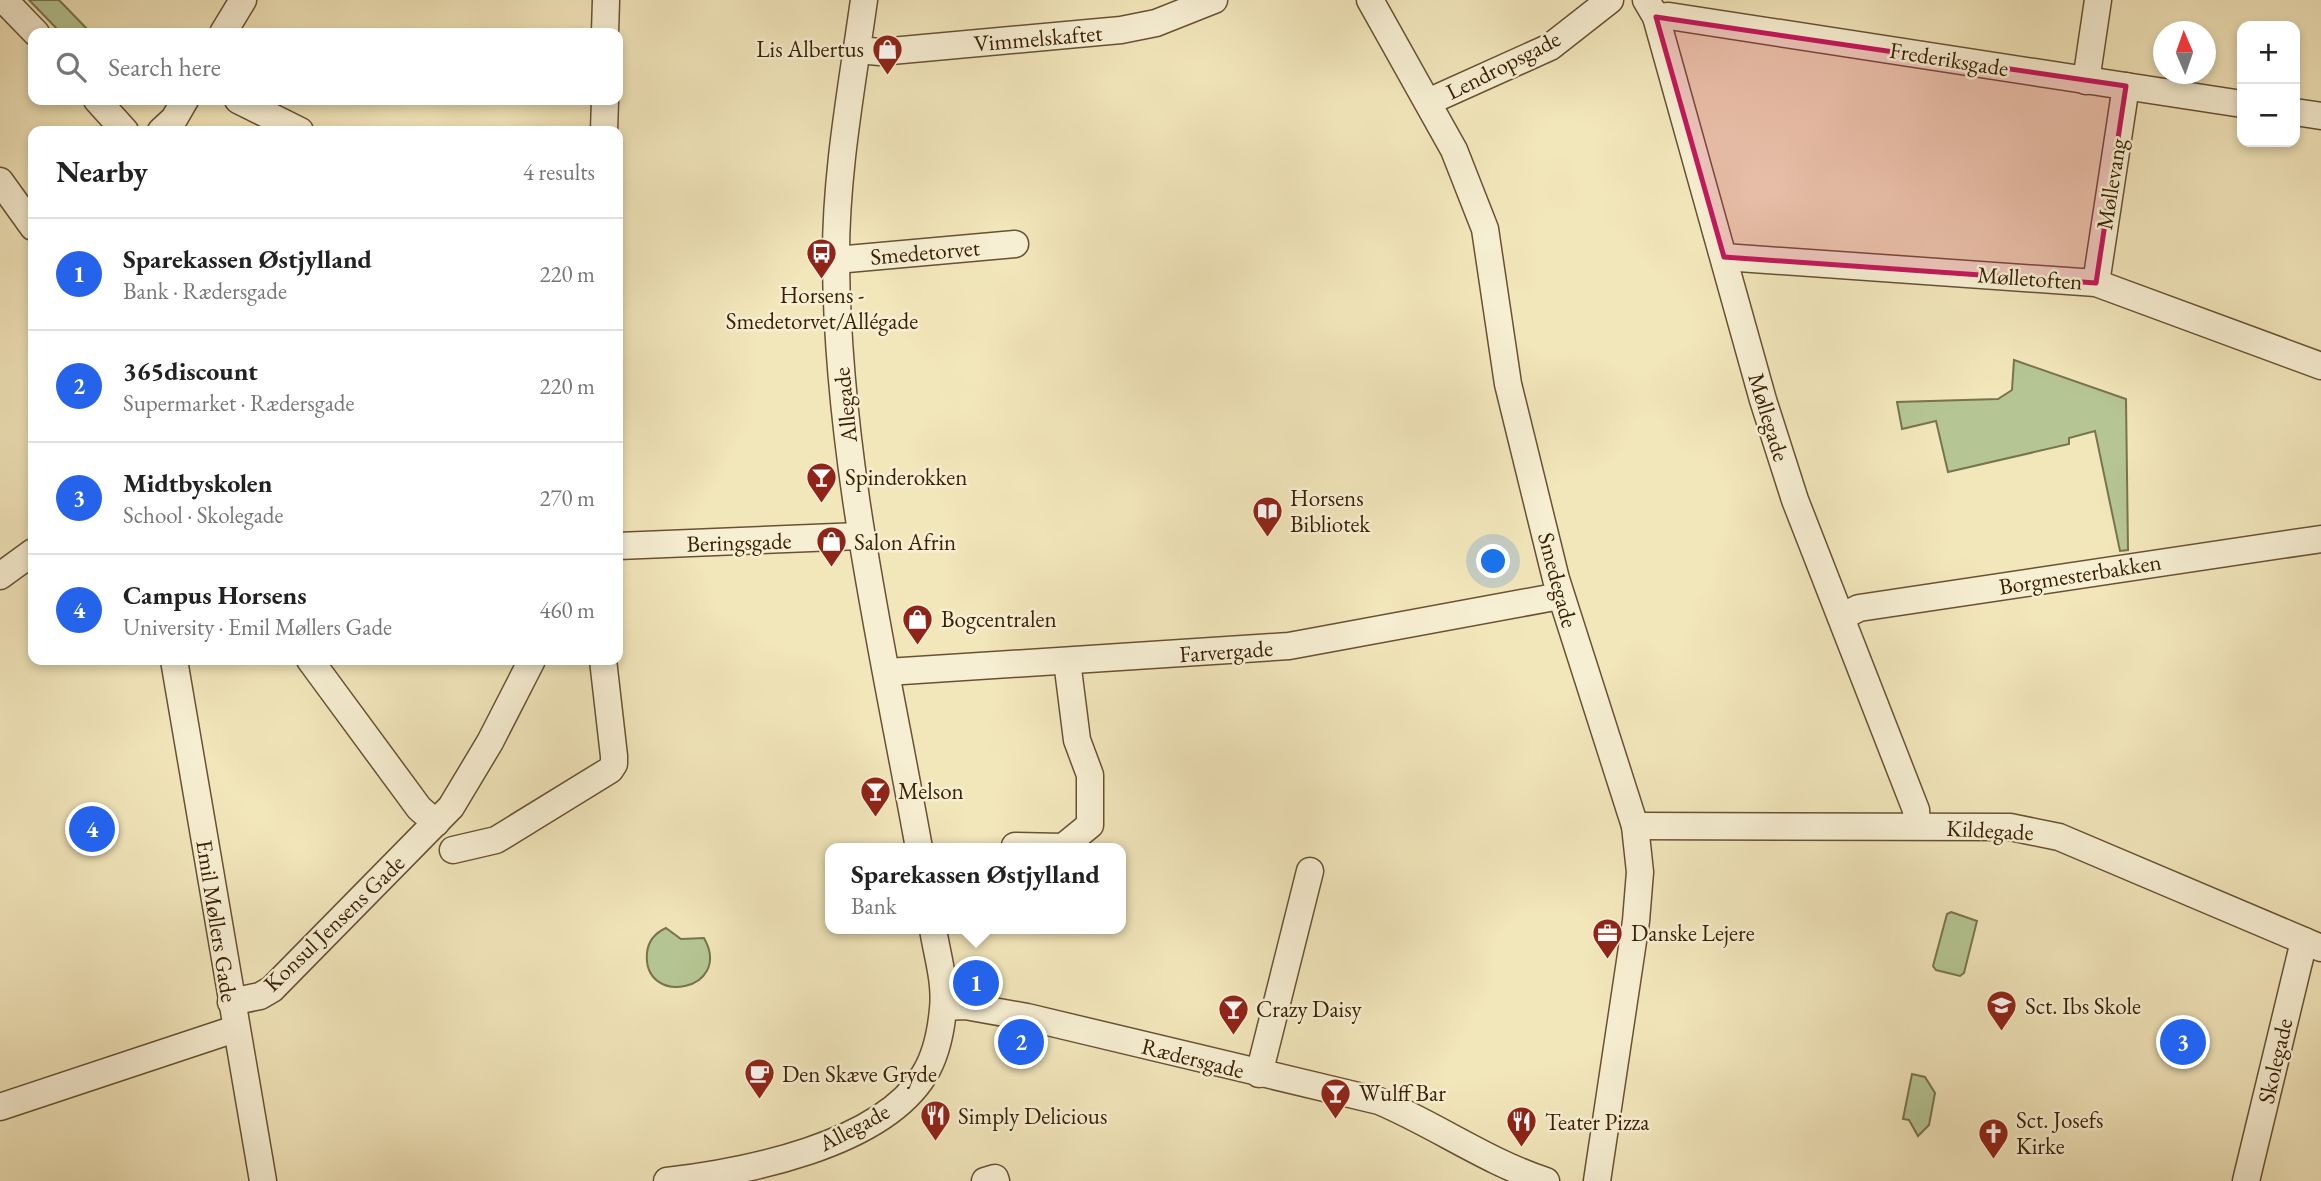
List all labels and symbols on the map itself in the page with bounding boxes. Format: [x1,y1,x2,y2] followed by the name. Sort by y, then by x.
[972,17,1104,59] street label: Vimmelskaftet
[2153,21,2216,84] north arrow
[1441,23,1565,107] street label: Lendropsgade
[870,32,904,76] shop icon: Lis Albertus
[756,34,864,64] place label: Lis Albertus
[1887,35,2011,83] street label: Frederiksgade
[2089,135,2133,232] street label: Møllevang
[869,232,982,272] street label: Smedetorvet
[805,237,839,281] bus stop icon: Horsens - Smedetorvet/Allégade
[1976,259,2084,297] street label: Mølletoften
[726,280,918,336] place label: Horsens - Smedetorvet/Allégade
[826,366,864,445] street label: Allegade
[1741,369,1797,465] street label: Møllegade
[805,460,839,504] bar icon: Spinderokken
[845,462,967,492] place label: Spinderokken
[1290,483,1371,539] place label: Horsens Bibliotek
[1250,494,1284,538] library icon: Horsens Bibliotek
[686,525,792,559] street label: Beringsgade
[814,525,848,569] shop icon: Salon Afrin
[854,527,956,557] place label: Salon Afrin
[1531,529,1585,631] street label: Smedegade
[1476,544,1510,578] your location
[1997,546,2163,602] street label: Borgmesterbakken
[901,602,935,646] shop icon: Bogcentralen
[941,604,1057,634] place label: Bogcentralen
[1178,633,1274,669] street label: Farvergade
[858,774,892,818] bar icon: Melson
[898,776,964,806] place label: Melson
[69,803,115,855] pin: 4
[1946,813,2034,847] street label: Kildegade
[189,838,245,1004] street label: Emil Møllers Gade
[257,848,411,998] street label: Konsul Jensens Gade
[1591,916,1625,960] office icon: Danske Lejere
[1631,918,1755,948] place label: Danske Lejere
[953,957,999,1009] pin: 1
[1985,989,2019,1033] school or university icon: Sct. Ibs Skole
[2025,991,2141,1021] place label: Sct. Ibs Skole
[1216,992,1250,1036] bar icon: Crazy Daisy
[1256,994,1362,1024] place label: Crazy Daisy
[2251,1015,2299,1107] street label: Skolegade
[998,1016,1044,1068] pin: 2
[2160,1016,2206,1068] pin: 3
[1139,1031,1247,1085] street label: Rædersgade
[742,1057,776,1101] cafe icon: Den Skæve Gryde
[782,1059,937,1089] place label: Den Skæve Gryde
[1319,1076,1353,1120] bar icon: Wulff Bar
[1359,1078,1446,1108] place label: Wulff Bar
[813,1096,894,1158] street label: Allegade
[918,1099,952,1143] restaurant icon: Simply Delicious
[958,1101,1107,1131] place label: Simply Delicious
[1505,1105,1539,1149] restaurant icon: Teater Pizza
[2016,1105,2104,1161] place label: Sct. Josefs Kirke
[1545,1107,1650,1137] place label: Teater Pizza
[1976,1116,2010,1160] church icon: Sct. Josefs Kirke

